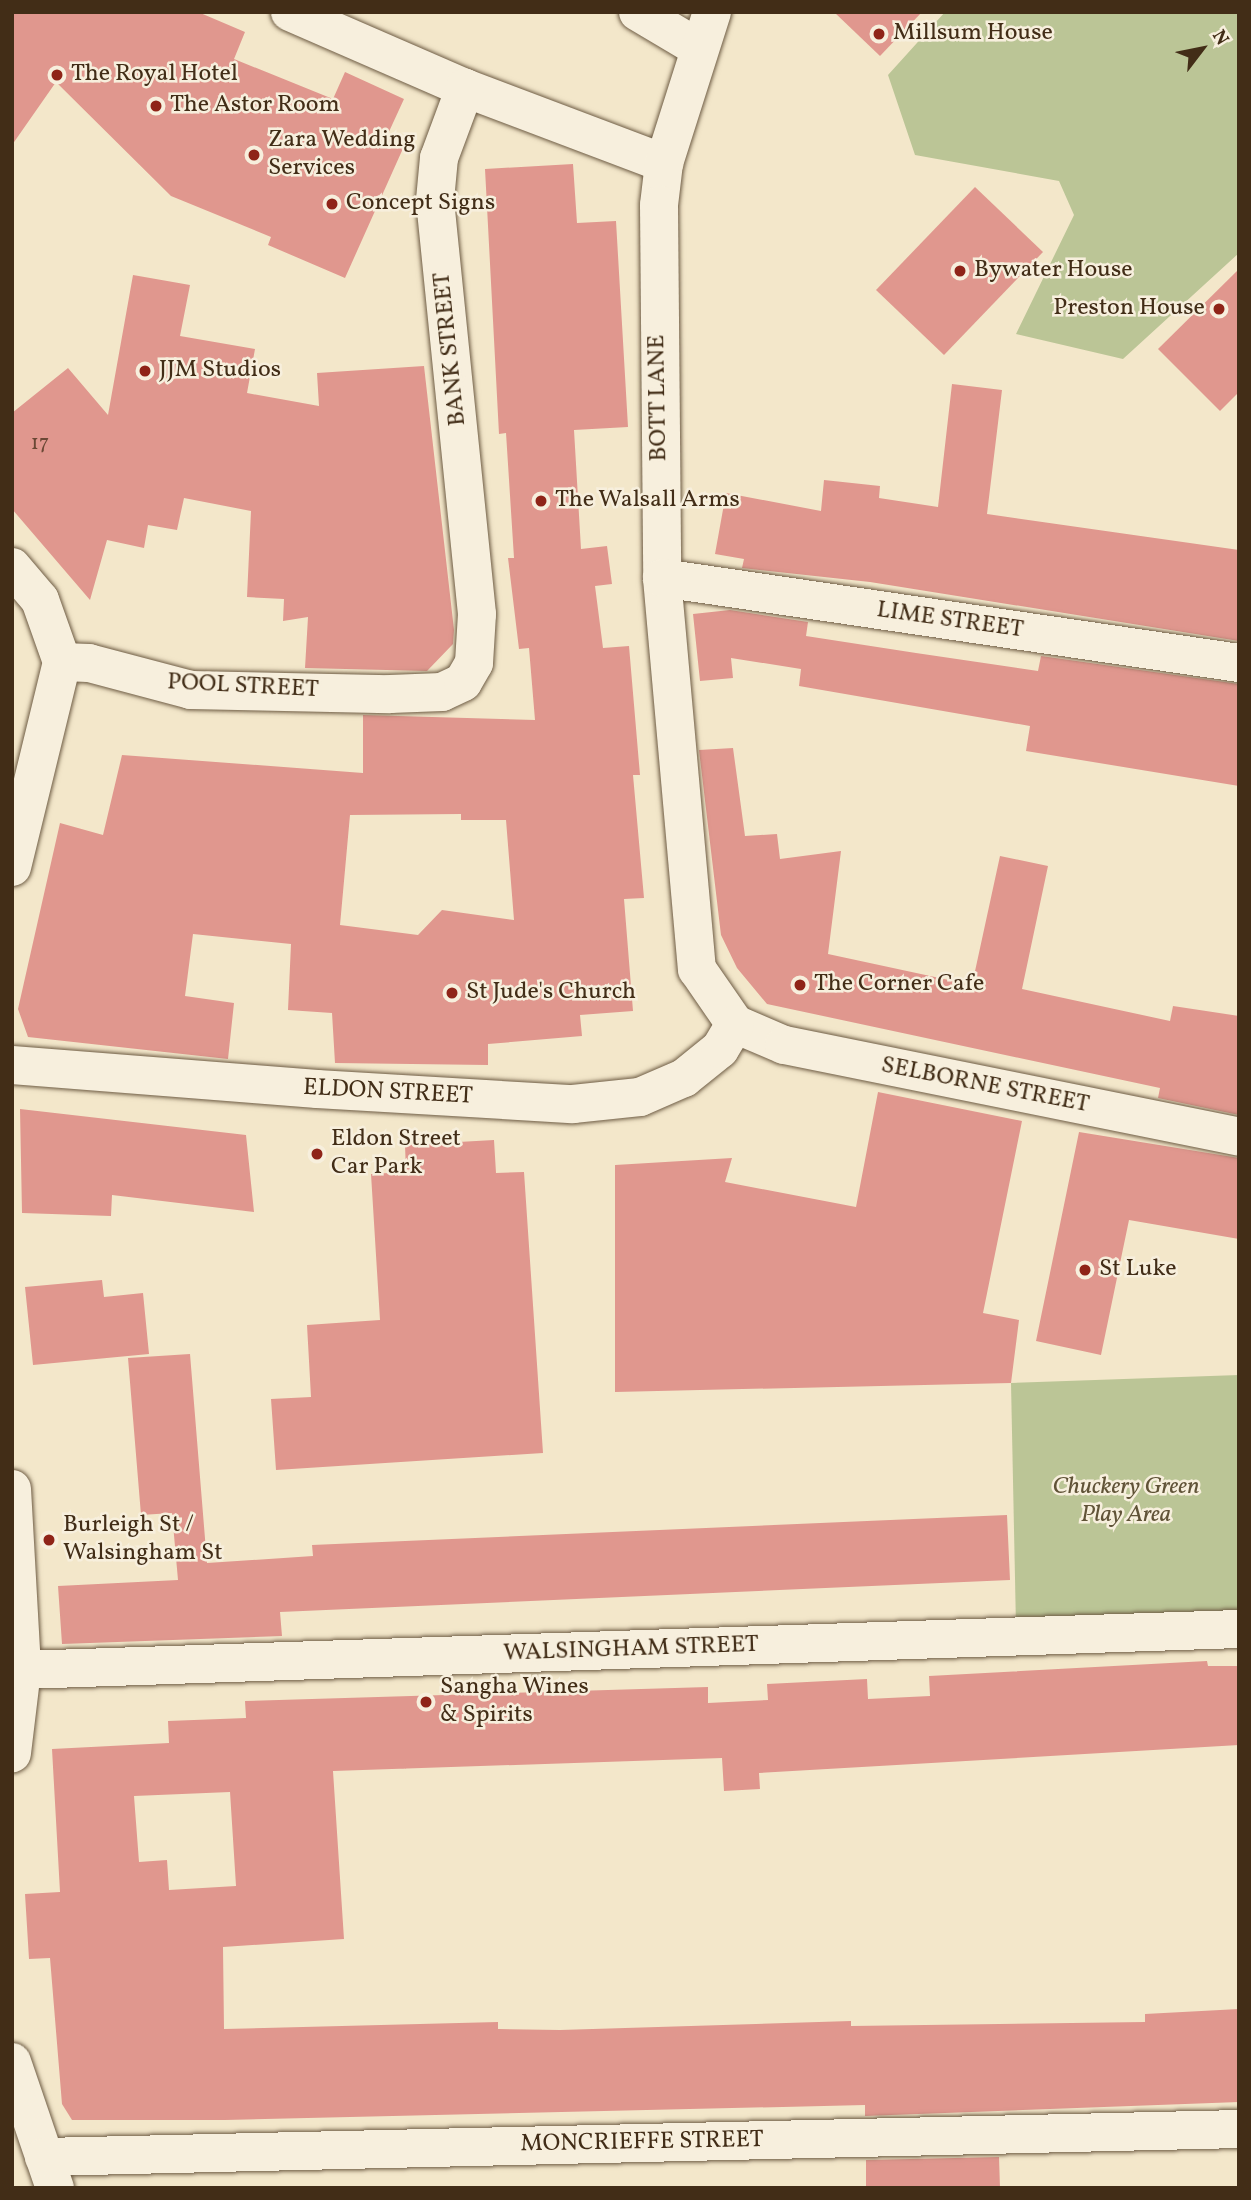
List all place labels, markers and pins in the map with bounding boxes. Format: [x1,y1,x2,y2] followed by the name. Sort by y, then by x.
[893,20,1053,48] place label: Millsum House
[871,26,887,42] marker: Millsum House
[71,61,238,89] place label: The Royal Hotel
[49,67,65,83] marker: The Royal Hotel
[170,92,340,120] place label: The Astor Room
[148,98,164,114] marker: The Astor Room
[268,127,416,183] place label: Zara Wedding Services
[246,147,262,163] marker: Zara Wedding Services
[346,190,495,218] place label: Concept Signs
[324,196,340,212] marker: Concept Signs
[974,257,1133,285] place label: Bywater House
[952,263,968,279] marker: Bywater House
[1053,295,1205,323] place label: Preston House
[1211,301,1227,317] marker: Preston House
[159,357,281,385] place label: JJM Studios
[137,363,153,379] marker: JJM Studios
[555,487,740,515] place label: The Walsall Arms
[533,493,549,509] marker: The Walsall Arms
[814,971,984,999] place label: The Corner Cafe
[792,977,808,993] marker: The Corner Cafe
[466,979,636,1007] place label: St Jude's Church
[444,985,460,1001] marker: St Jude's Church
[331,1126,461,1182] place label: Eldon Street Car Park
[309,1146,325,1162] marker: Eldon Street Car Park
[1099,1256,1177,1284] place label: St Luke
[1077,1262,1093,1278] marker: St Luke
[63,1512,223,1568] place label: Burleigh St / Walsingham St
[41,1532,57,1548] marker: Burleigh St / Walsingham St
[440,1674,589,1730] place label: Sangha Wines & Spirits
[418,1694,434,1710] marker: Sangha Wines & Spirits

